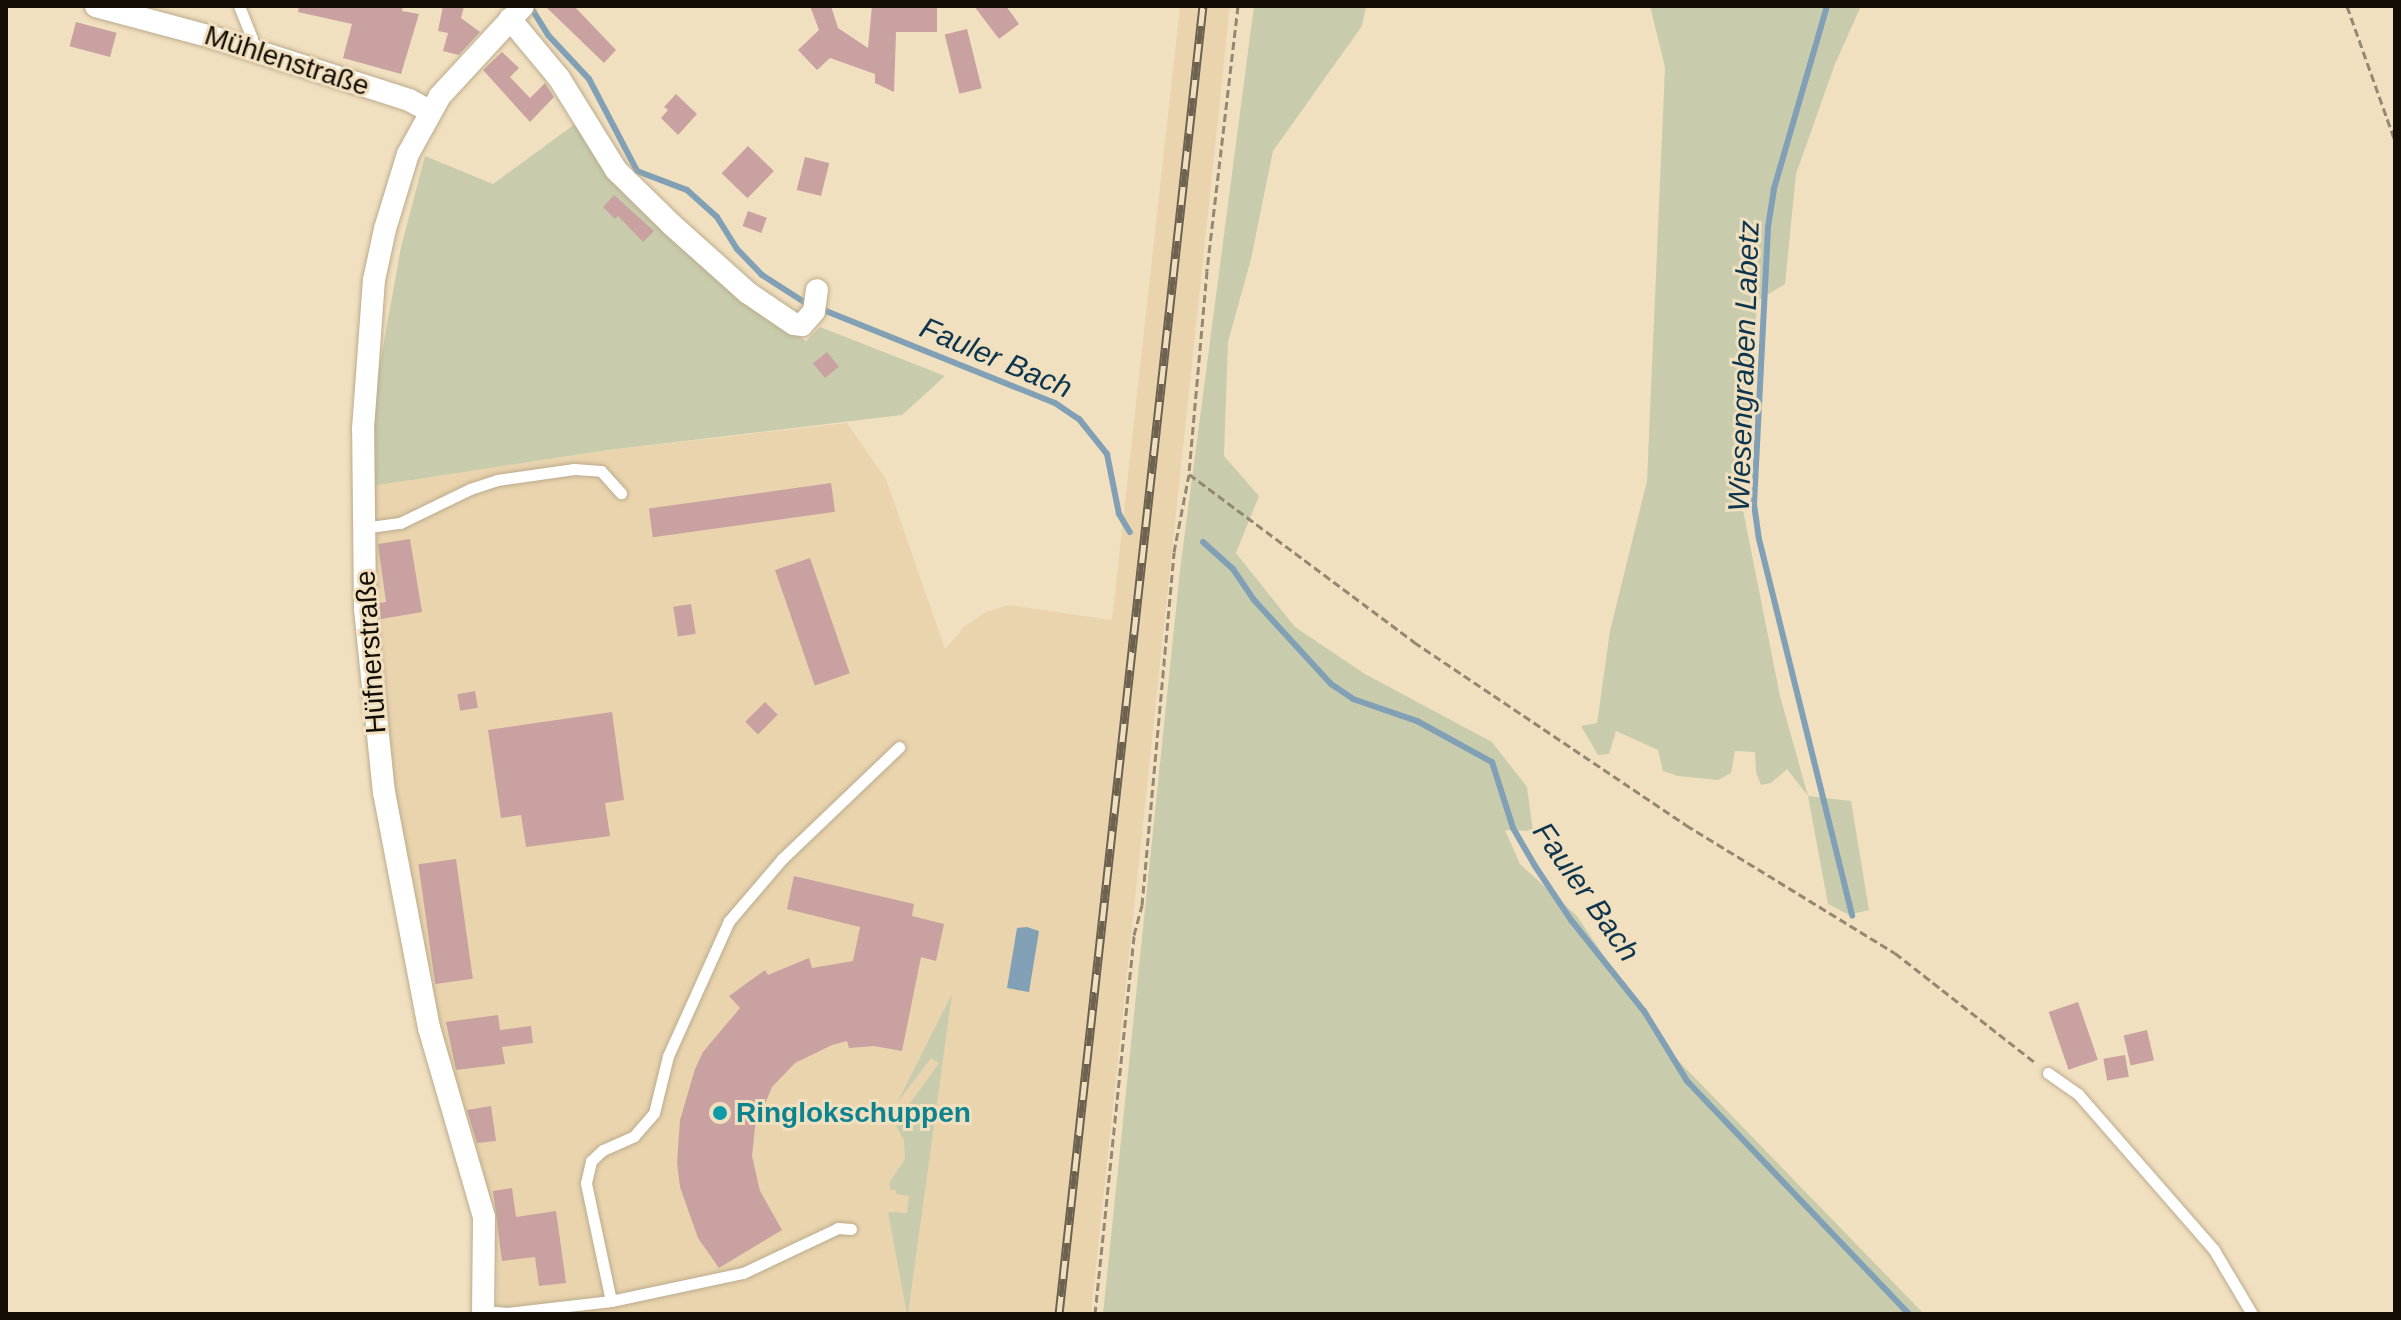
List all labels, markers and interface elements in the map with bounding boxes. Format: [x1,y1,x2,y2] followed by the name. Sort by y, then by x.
[200,19,374,103] street label: Mühlenstraße
[1721,220,1767,512] water label: Wiesengraben Labetz
[915,310,1077,406] water label: Fauler Bach
[349,569,393,735] street label: Hüfnerstraße
[1525,815,1647,969] water label: Fauler Bach
[736,1096,971,1130] place label: Ringlokschuppen
[711,1104,729,1122] marker: Ringlokschuppen

